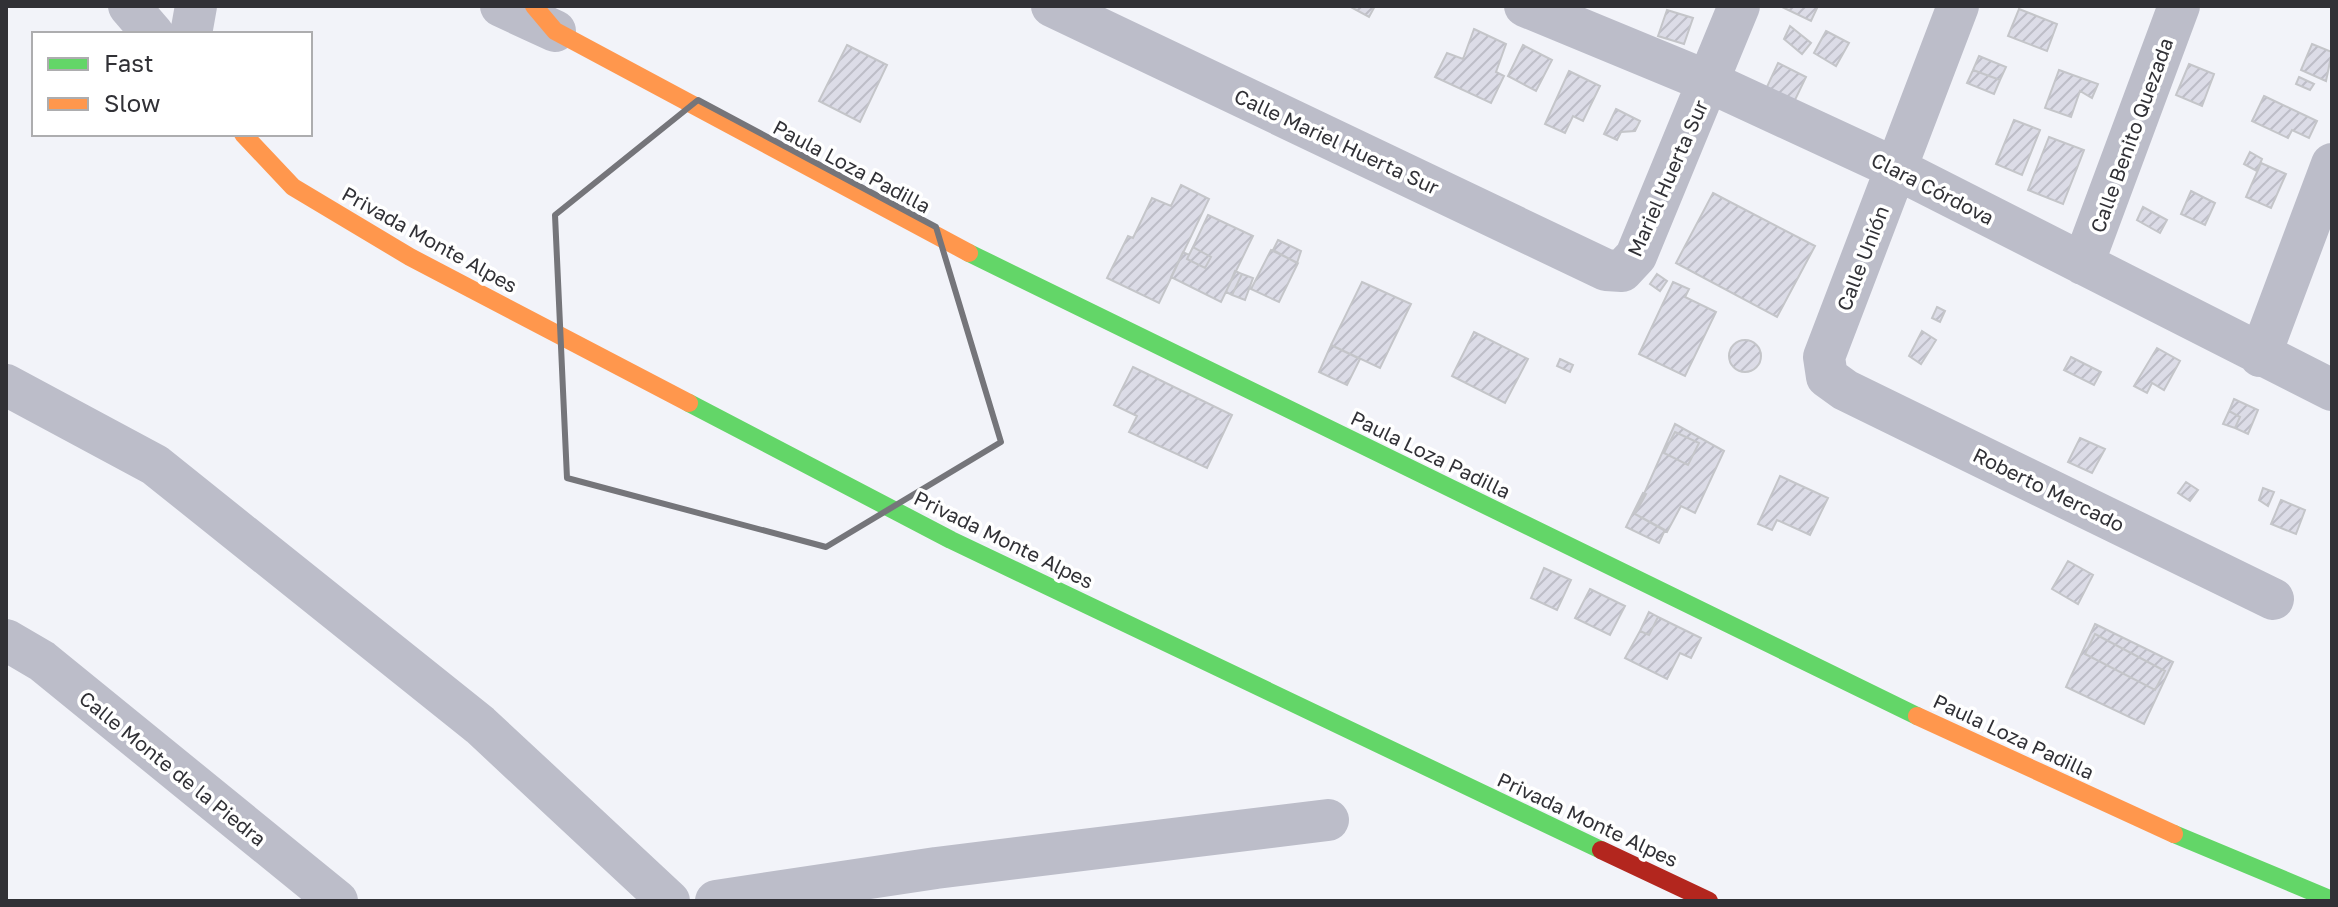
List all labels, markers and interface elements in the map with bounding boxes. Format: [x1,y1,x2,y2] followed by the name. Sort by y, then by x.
[32,32,312,136] legend
[2085,34,2177,236] street label: Calle Benito Quezada
[104,48,154,77] text: Fast
[1231,83,1443,199] street label: Calle Mariel Huerta Sur
[104,88,160,117] text: Slow
[1622,96,1712,260] street label: Mariel Huerta Sur
[769,114,935,218] street label: Paula Loza Padilla
[1868,147,1998,229] street label: Clara Córdova
[338,181,522,297] street label: Privada Monte Alpes
[1831,202,1893,314] street label: Calle Unión
[1347,405,1515,503] street label: Paula Loza Padilla
[1969,442,2129,536] street label: Roberto Mercado
[910,485,1098,593] street label: Privada Monte Alpes
[75,685,271,851] street label: Calle Monte de la Piedra
[1930,688,2098,784] street label: Paula Loza Padilla
[1494,767,1682,871] street label: Privada Monte Alpes

